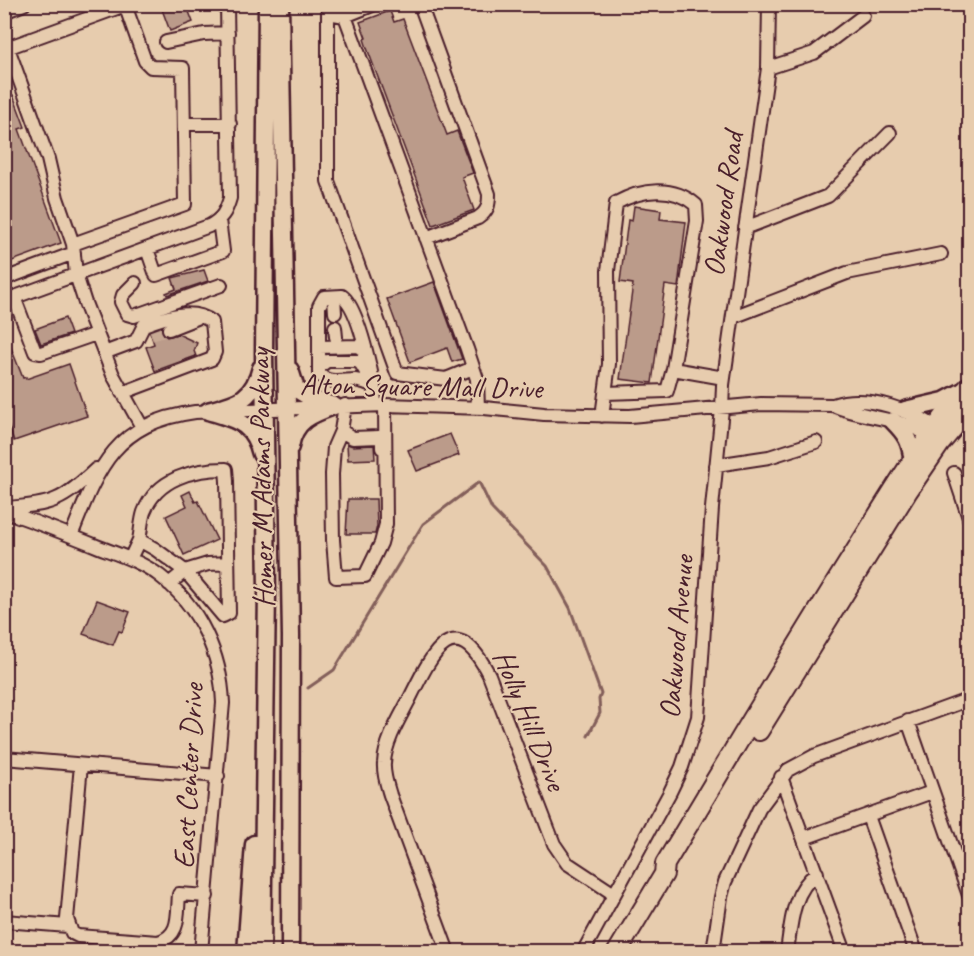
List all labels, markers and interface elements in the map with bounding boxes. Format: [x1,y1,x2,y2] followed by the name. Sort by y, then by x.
[694,125,752,278] street label: Oakwood Road
[240,345,282,608] street label: Homer M Adams Parkway
[299,365,545,407] street label: Alton Square Mall Drive
[650,552,702,720] street label: Oakwood Avenue
[485,644,576,798] street label: Holly Hill Drive
[164,680,212,870] street label: East Center Drive

